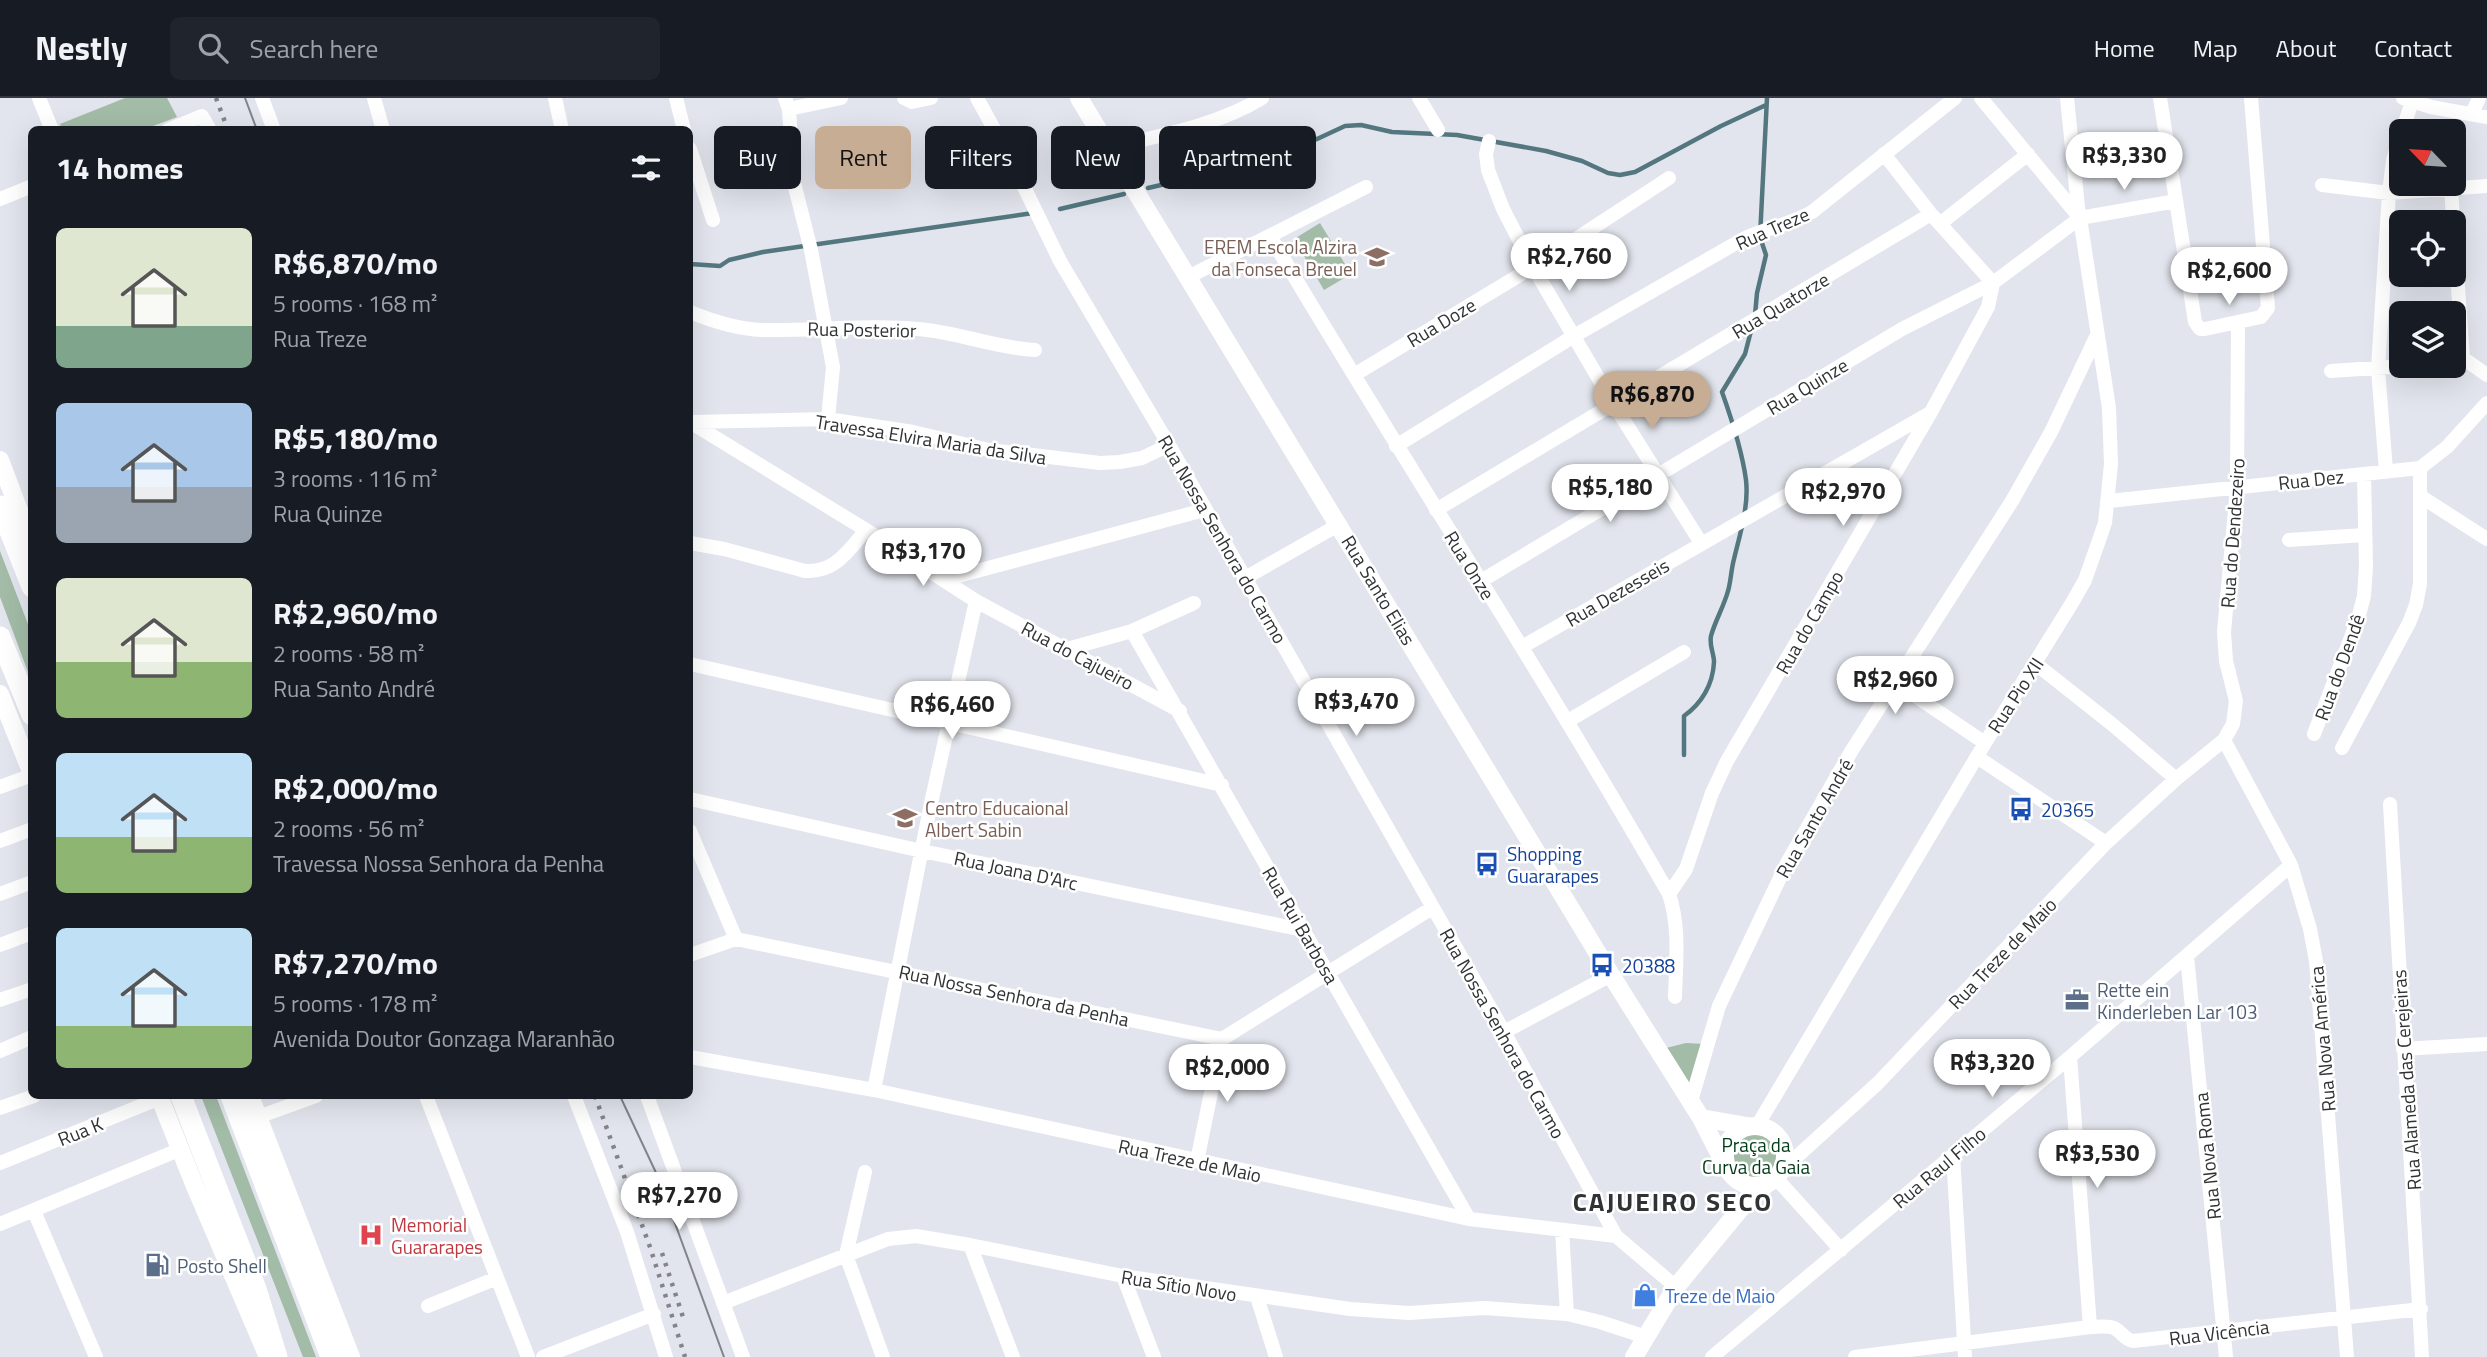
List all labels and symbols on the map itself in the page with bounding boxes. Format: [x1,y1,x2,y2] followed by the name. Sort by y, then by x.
[2389,119,2466,196] north arrow
[2059,132,2189,192] pin: R$3,330
[1730,199,1814,257] street label: Rua Treze
[1204,232,1357,283] place label: EREM Escola Alzira da Fonseca Breuel
[1504,234,1634,293] pin: R$2,760
[1363,243,1391,271] school or university icon: EREM Escola Alzira da Fonseca Breuel
[2164,248,2294,307] pin: R$2,600
[1726,264,1834,346] street label: Rua Quatorze
[1401,290,1481,354] street label: Rua Doze
[807,314,917,344] street label: Rua Posterior
[1761,350,1853,422] street label: Rua Quinze
[1587,372,1717,431] pin: R$6,870
[813,406,1049,472] street label: Travessa Elvira Maria da Silva
[1151,429,1295,649] street label: Rua Nossa Senhora do Carmo
[2212,457,2252,609] street label: Rua do Dendezeiro
[2277,461,2345,497] street label: Rua Dez
[1545,464,1675,524] pin: R$5,180
[1778,468,1908,528] pin: R$2,970
[1437,525,1503,605] street label: Rua Onze
[858,528,988,588] pin: R$3,170
[1335,530,1423,651] street label: Rua Santo Elias
[1560,550,1675,633] street label: Rua Dezesseis
[1768,565,1850,679] street label: Rua do Campo
[2306,610,2372,724] street label: Rua do Dendê
[1016,613,1140,697] street label: Rua do Cajueiro
[1980,651,2050,739] street label: Rua Pio XII
[1830,656,1960,716] pin: R$2,960
[1291,678,1421,738] pin: R$3,470
[887,682,1017,741] pin: R$6,460
[1768,753,1860,883] street label: Rua Santo André
[925,793,1069,844] place label: Centro Educaional Albert Sabin
[2007,795,2035,823] bus stop icon: 20365
[2041,795,2094,824] place label: 20365
[891,804,919,832] school or university icon: Centro Educaional Albert Sabin
[1507,839,1599,890] place label: Shopping Guararapes
[952,843,1080,897] street label: Rua Joana D'Arc
[1473,850,1501,878] bus stop icon: Shopping Guararapes
[1256,861,1347,990] street label: Rua Rui Barbosa
[1941,891,2063,1015] street label: Rua Treze de Maio
[1433,922,1573,1144] street label: Rua Nossa Senhora do Carmo
[1588,951,1616,979] bus stop icon: 20388
[1622,951,1676,980] place label: 20388
[896,956,1132,1034] street label: Rua Nossa Senhora da Penha
[2301,965,2343,1113] street label: Rua Nova América
[2384,969,2428,1191] street label: Rua Alameda das Cerejeiras
[2097,975,2258,1026] place label: Rette ein Kinderleben Lar 103
[2063,986,2091,1014] office icon: Rette ein Kinderleben Lar 103
[1927,1040,2057,1099] pin: R$3,320
[1162,1044,1292,1104] pin: R$2,000
[2186,1091,2228,1221] street label: Rua Nova Roma
[53,1109,107,1153] street label: Rua K
[1886,1119,1992,1215] street label: Rua Raul Filho
[1702,1130,1811,1181] park label: Praça da Curva da Gaia
[2032,1130,2162,1190] pin: R$3,530
[1116,1131,1264,1189] street label: Rua Treze de Maio
[614,1172,744,1232] pin: R$7,270
[1573,1182,1773,1221] district label: CAJUEIRO SECO
[391,1210,483,1261] place label: Memorial Guararapes
[357,1221,385,1249] hospital icon: Memorial Guararapes
[143,1251,171,1279] fuel station icon: Posto Shell
[177,1251,267,1280] place label: Posto Shell
[1119,1262,1239,1308] street label: Rua Sítio Novo
[1631,1281,1659,1309] shop icon: Treze de Maio
[1665,1281,1775,1310] place label: Treze de Maio
[2167,1311,2271,1353] street label: Rua Vicência

